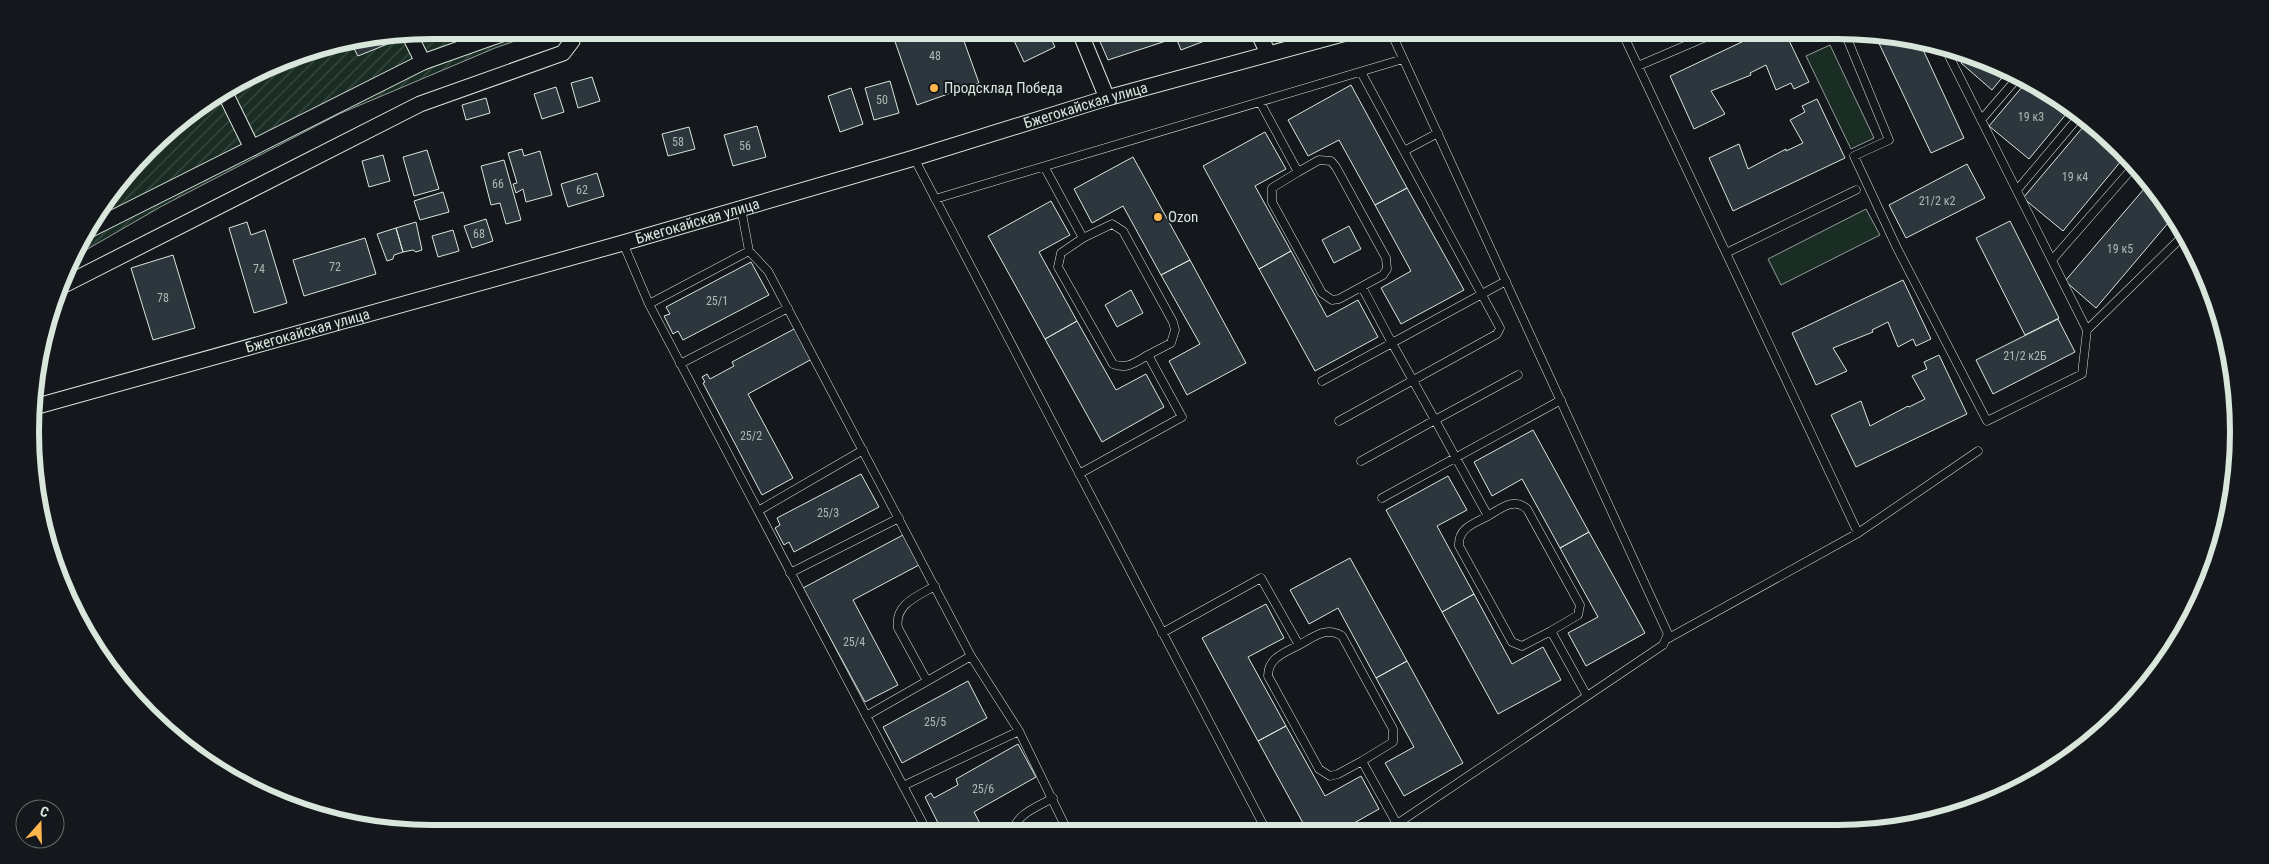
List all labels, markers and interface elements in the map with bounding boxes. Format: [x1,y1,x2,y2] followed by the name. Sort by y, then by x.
[929,49,941,63] house number: 48
[1021,78,1149,132] street label: Бжегокайская улица
[944,79,1063,97] place label: Продсклад Победа
[928,82,940,94] marker: Продсклад Победа
[876,93,888,107] house number: 50
[2018,110,2044,124] house number: 19 к3
[672,135,684,149] house number: 58
[739,139,751,153] house number: 56
[2062,170,2088,184] house number: 19 к4
[492,177,504,191] house number: 66
[576,183,588,197] house number: 62
[1919,194,1955,208] house number: 21/2 к2
[633,195,762,248] street label: Бжегокайская улица
[1168,208,1198,226] place label: Ozon
[1152,211,1164,223] marker: Ozon
[473,227,485,241] house number: 68
[2107,242,2133,256] house number: 19 к5
[329,260,341,274] house number: 72
[253,262,265,276] house number: 74
[157,291,169,305] house number: 78
[706,294,728,308] house number: 25/1
[243,305,372,357] street label: Бжегокайская улица
[2003,349,2047,363] house number: 21/2 к2Б
[740,429,762,443] house number: 25/2
[817,506,839,520] house number: 25/3
[843,635,865,649] house number: 25/4
[924,715,946,729] house number: 25/5
[972,782,994,796] house number: 25/6
[15,799,65,849] north arrow
[38,803,51,821] text: С

